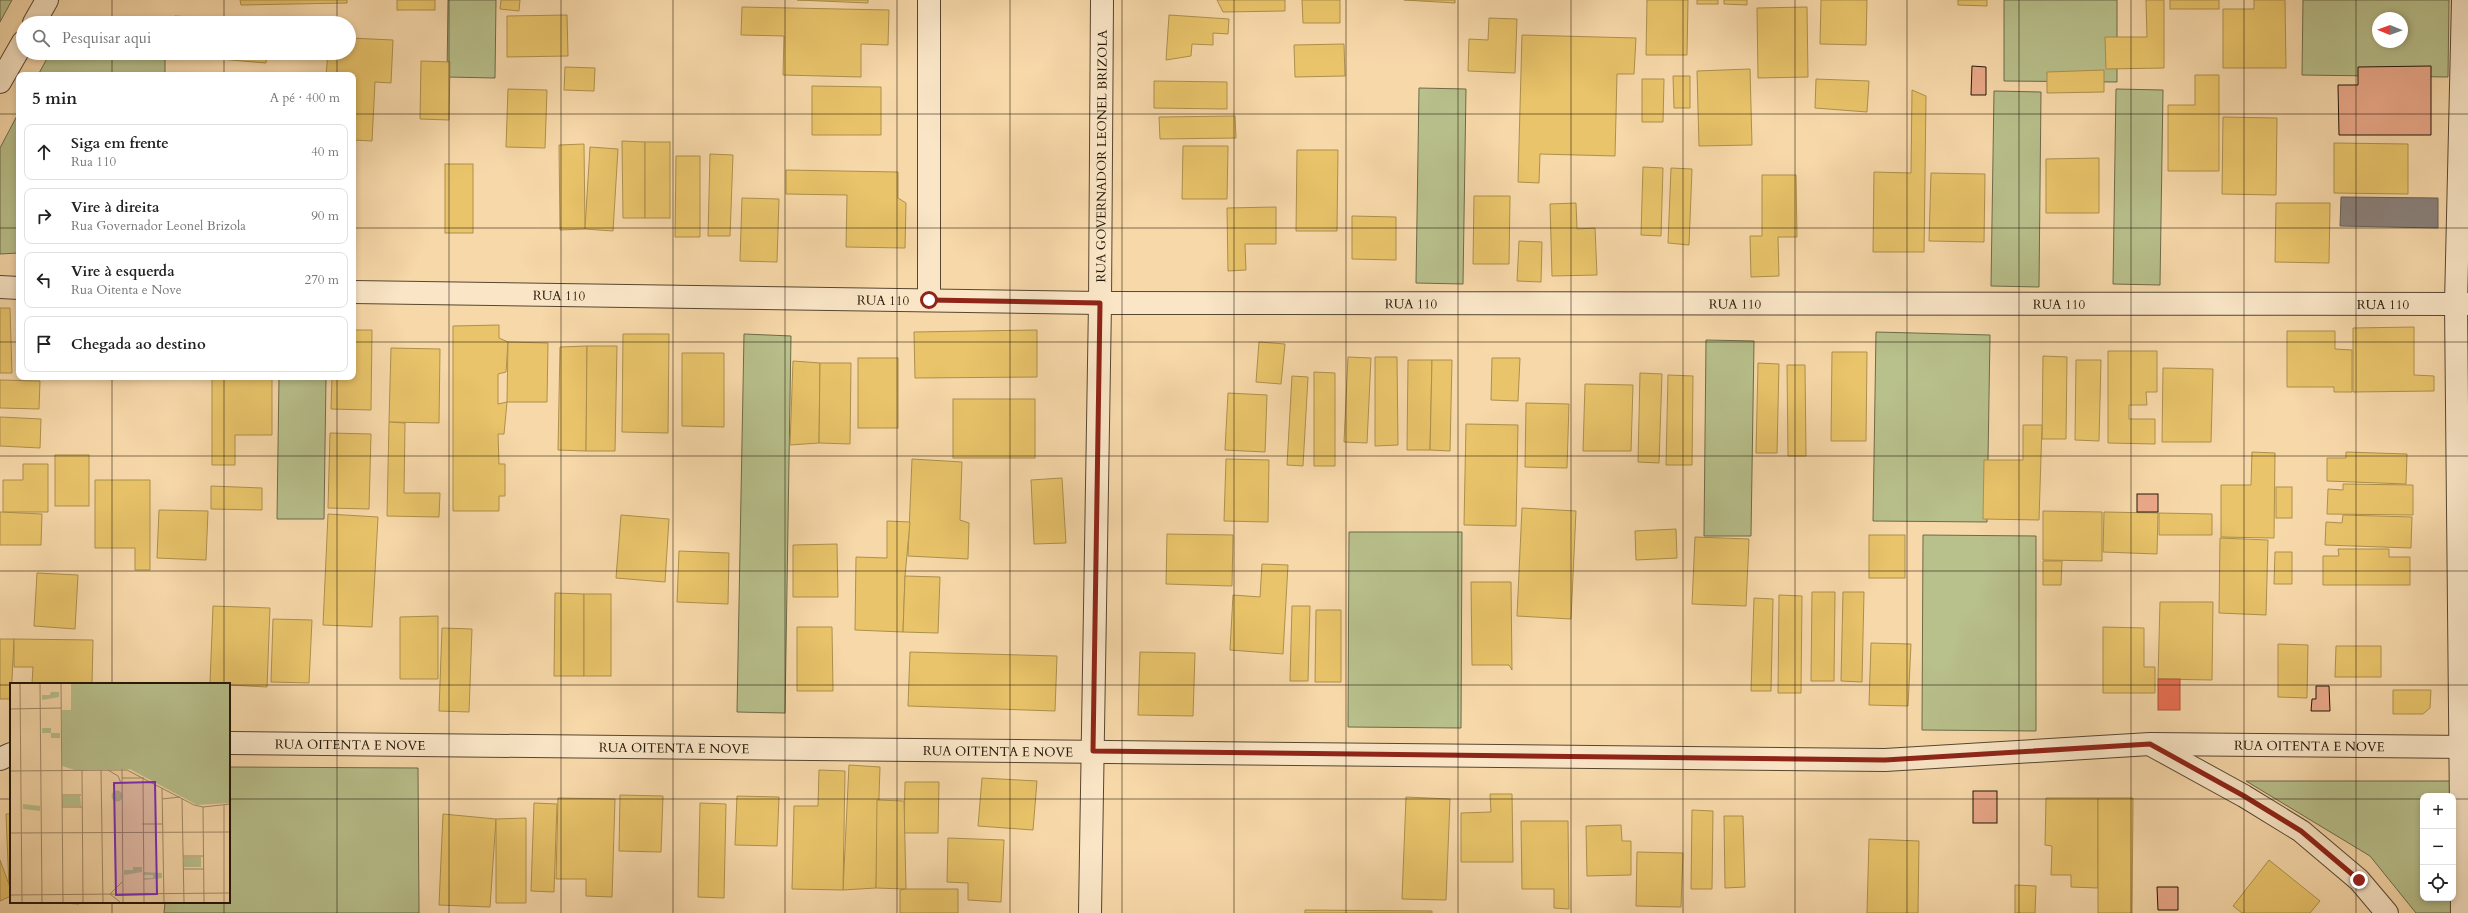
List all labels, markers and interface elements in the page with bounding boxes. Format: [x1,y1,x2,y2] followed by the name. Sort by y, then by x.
[2372,12,2408,48] north arrow
[16,16,356,60] search box
[30,27,52,49] icon: search
[62,28,151,48] text: Pesquisar aqui
[1092,29,1112,283] street label: RUA GOVERNADOR LEONEL BRIZOLA
[32,87,77,110] text: 5 min
[270,89,340,107] text: A pé · 400 m
[71,133,169,153] text: Siga em frente
[33,141,55,163] icon: ahead
[311,143,339,161] text: 40 m
[71,153,116,171] text: Rua 110
[71,197,159,217] text: Vire à direita
[33,205,55,227] icon: right
[311,207,339,225] text: 90 m
[71,217,246,235] text: Rua Governador Leonel Brizola
[71,261,175,281] text: Vire à esquerda
[33,269,55,291] icon: left
[305,271,339,289] text: 270 m
[71,281,182,299] text: Rua Oitenta e Nove
[533,287,586,305] street label: RUA 110
[857,291,910,310] street label: RUA 110
[920,291,938,309] route start
[1385,295,1437,313] street label: RUA 110
[1709,295,1761,313] street label: RUA 110
[2033,296,2085,314] street label: RUA 110
[2357,296,2409,314] street label: RUA 110
[33,333,55,355] icon: arrive
[71,334,206,354] text: Chegada ao destino
[10,683,230,903] inset map
[275,735,425,755] street label: RUA OITENTA E NOVE
[2234,737,2385,756] street label: RUA OITENTA E NOVE
[599,739,749,758] street label: RUA OITENTA E NOVE
[923,742,1073,762] street label: RUA OITENTA E NOVE
[2420,793,2456,901] map controls
[2420,793,2456,829] button: +
[2420,829,2456,865] button: −
[2420,865,2456,901] button: locate
[2350,871,2368,889] route end

